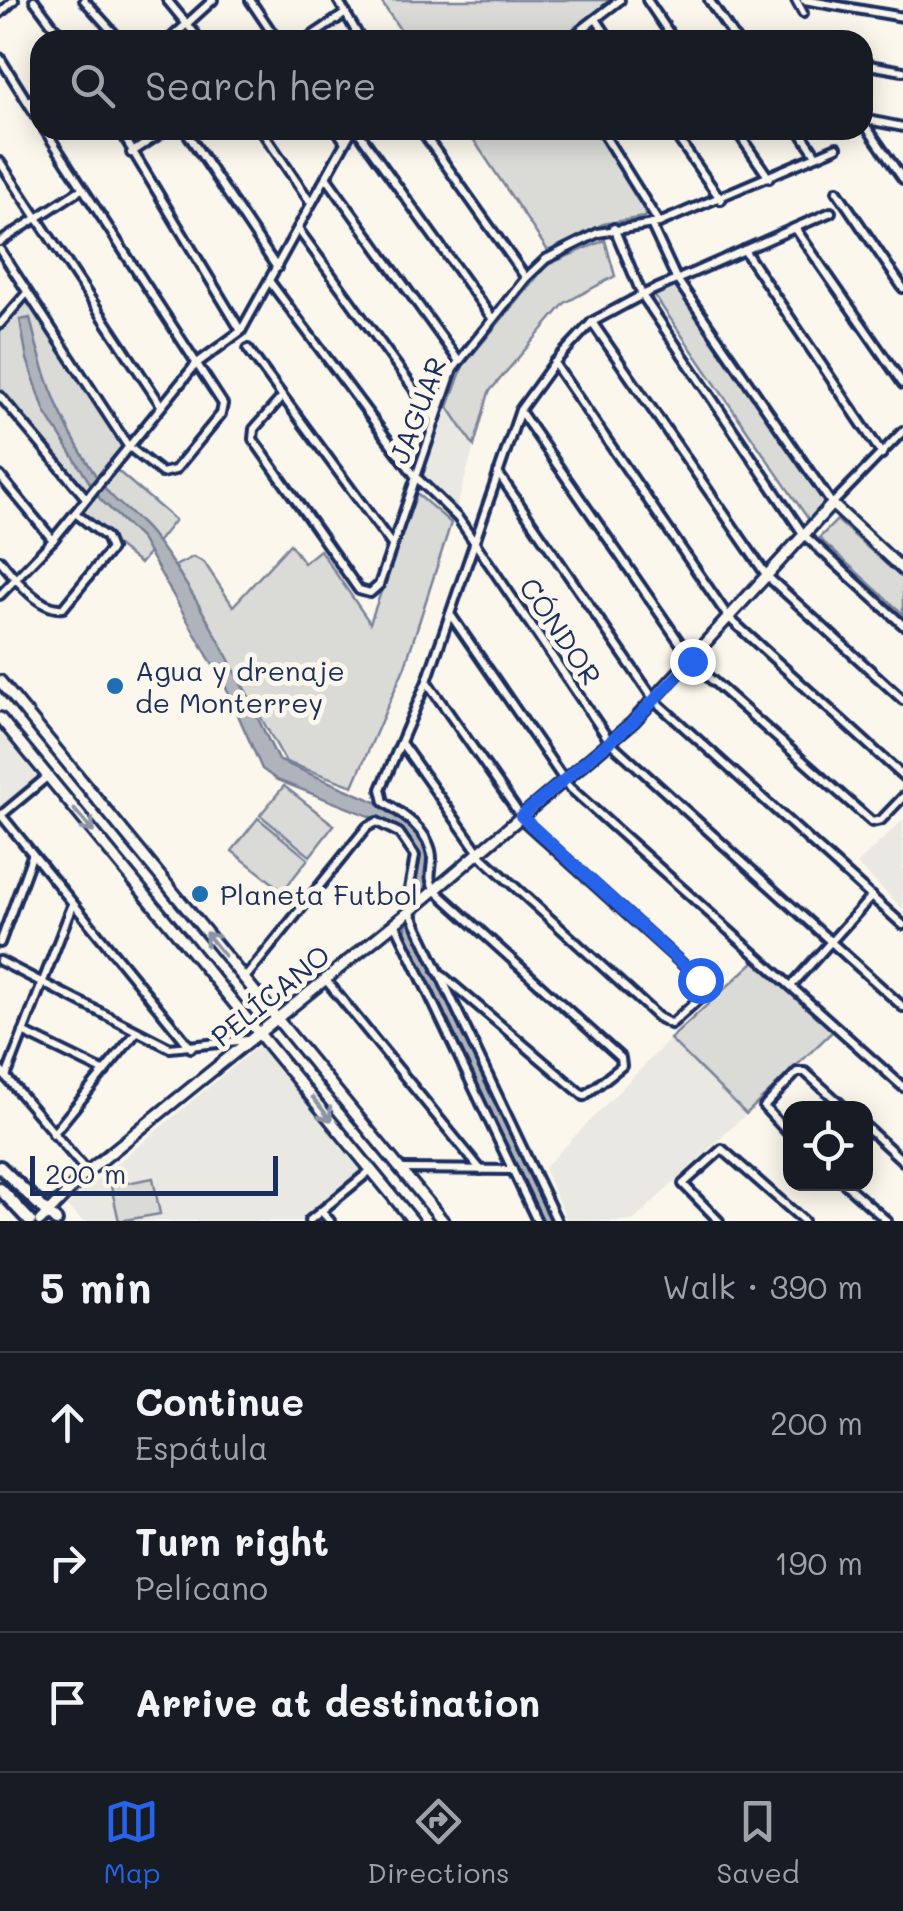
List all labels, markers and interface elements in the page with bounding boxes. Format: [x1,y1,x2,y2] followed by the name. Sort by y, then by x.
[30,30,873,140] search box
[65,58,120,113] icon: search
[145,60,376,110] text: Search here
[380,352,454,468] street label: JAGUAR
[512,570,610,692] street label: CÓNDOR
[670,639,716,685] route end
[135,652,345,720] place label: Agua y drenaje de Monterrey
[104,675,126,697] marker: Agua y drenaje de Monterrey
[73,807,95,833] one-way arrow
[220,876,418,912] place label: Planeta Futbol
[189,883,211,905] marker: Planeta Futbol
[204,931,226,957] one-way arrow
[203,936,337,1054] street label: PELÍCANO
[678,958,724,1004] route start
[311,1095,333,1121] one-way arrow
[783,1101,873,1191] map controls
[783,1101,873,1191] button: locate
[30,1151,278,1196] scale bar
[45,1155,126,1191] text: 200 m
[40,1259,151,1314] text: 5 min
[662,1265,863,1307] text: Walk · 390 m
[135,1376,304,1426] text: Continue
[40,1395,95,1450] icon: ahead
[770,1401,863,1443] text: 200 m
[135,1426,268,1468] text: Espátula
[135,1516,329,1566] text: Turn right
[40,1535,95,1590] icon: right
[774,1541,863,1583] text: 190 m
[135,1566,268,1608] text: Pelícano
[40,1675,95,1730] icon: arrive
[135,1677,540,1727] text: Arrive at destination
[103,1794,160,1890] tab: Map
[367,1794,510,1890] tab: Directions
[716,1794,800,1890] tab: Saved

